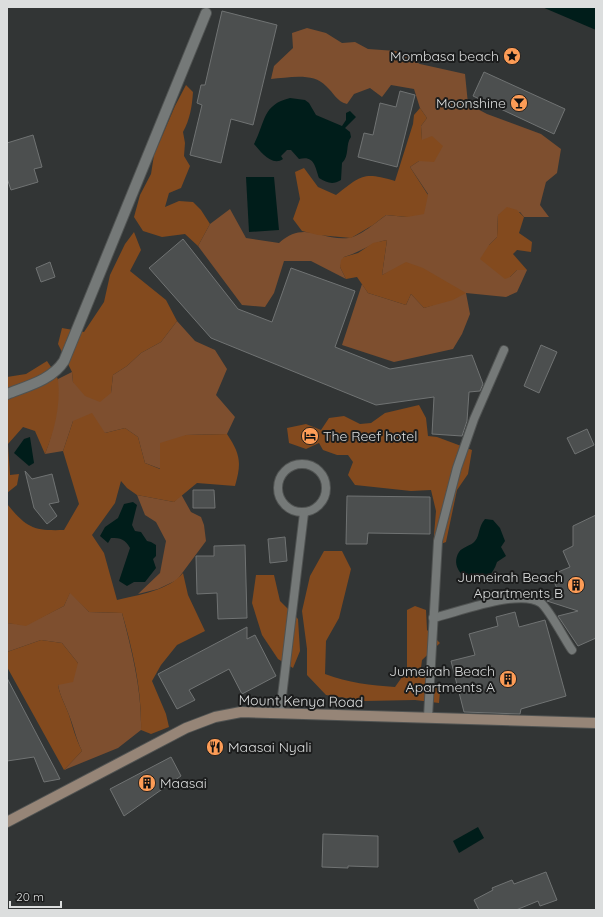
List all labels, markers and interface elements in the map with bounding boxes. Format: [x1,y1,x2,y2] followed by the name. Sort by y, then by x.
[502,46,522,66] place icon: Mombasa beach
[390,47,499,65] place label: Mombasa beach
[509,93,529,113] bar icon: Moonshine
[436,94,506,112] place label: Moonshine
[300,426,320,446] hotel icon: The Reef hotel
[323,427,417,445] place label: The Reef hotel
[457,568,563,602] place label: Jumeirah Beach Apartments B
[566,575,586,595] building icon: Jumeirah Beach Apartments B
[389,662,495,696] place label: Jumeirah Beach Apartments A
[498,669,518,689] building icon: Jumeirah Beach Apartments A
[238,691,364,711] street label: Mount Kenya Road
[205,737,225,757] restaurant icon: Maasai Nyali
[228,738,312,756] place label: Maasai Nyali
[137,773,157,793] building icon: Maasai
[160,774,207,792] place label: Maasai
[10,883,61,909] scale bar
[16,889,44,904] text: 20 m

